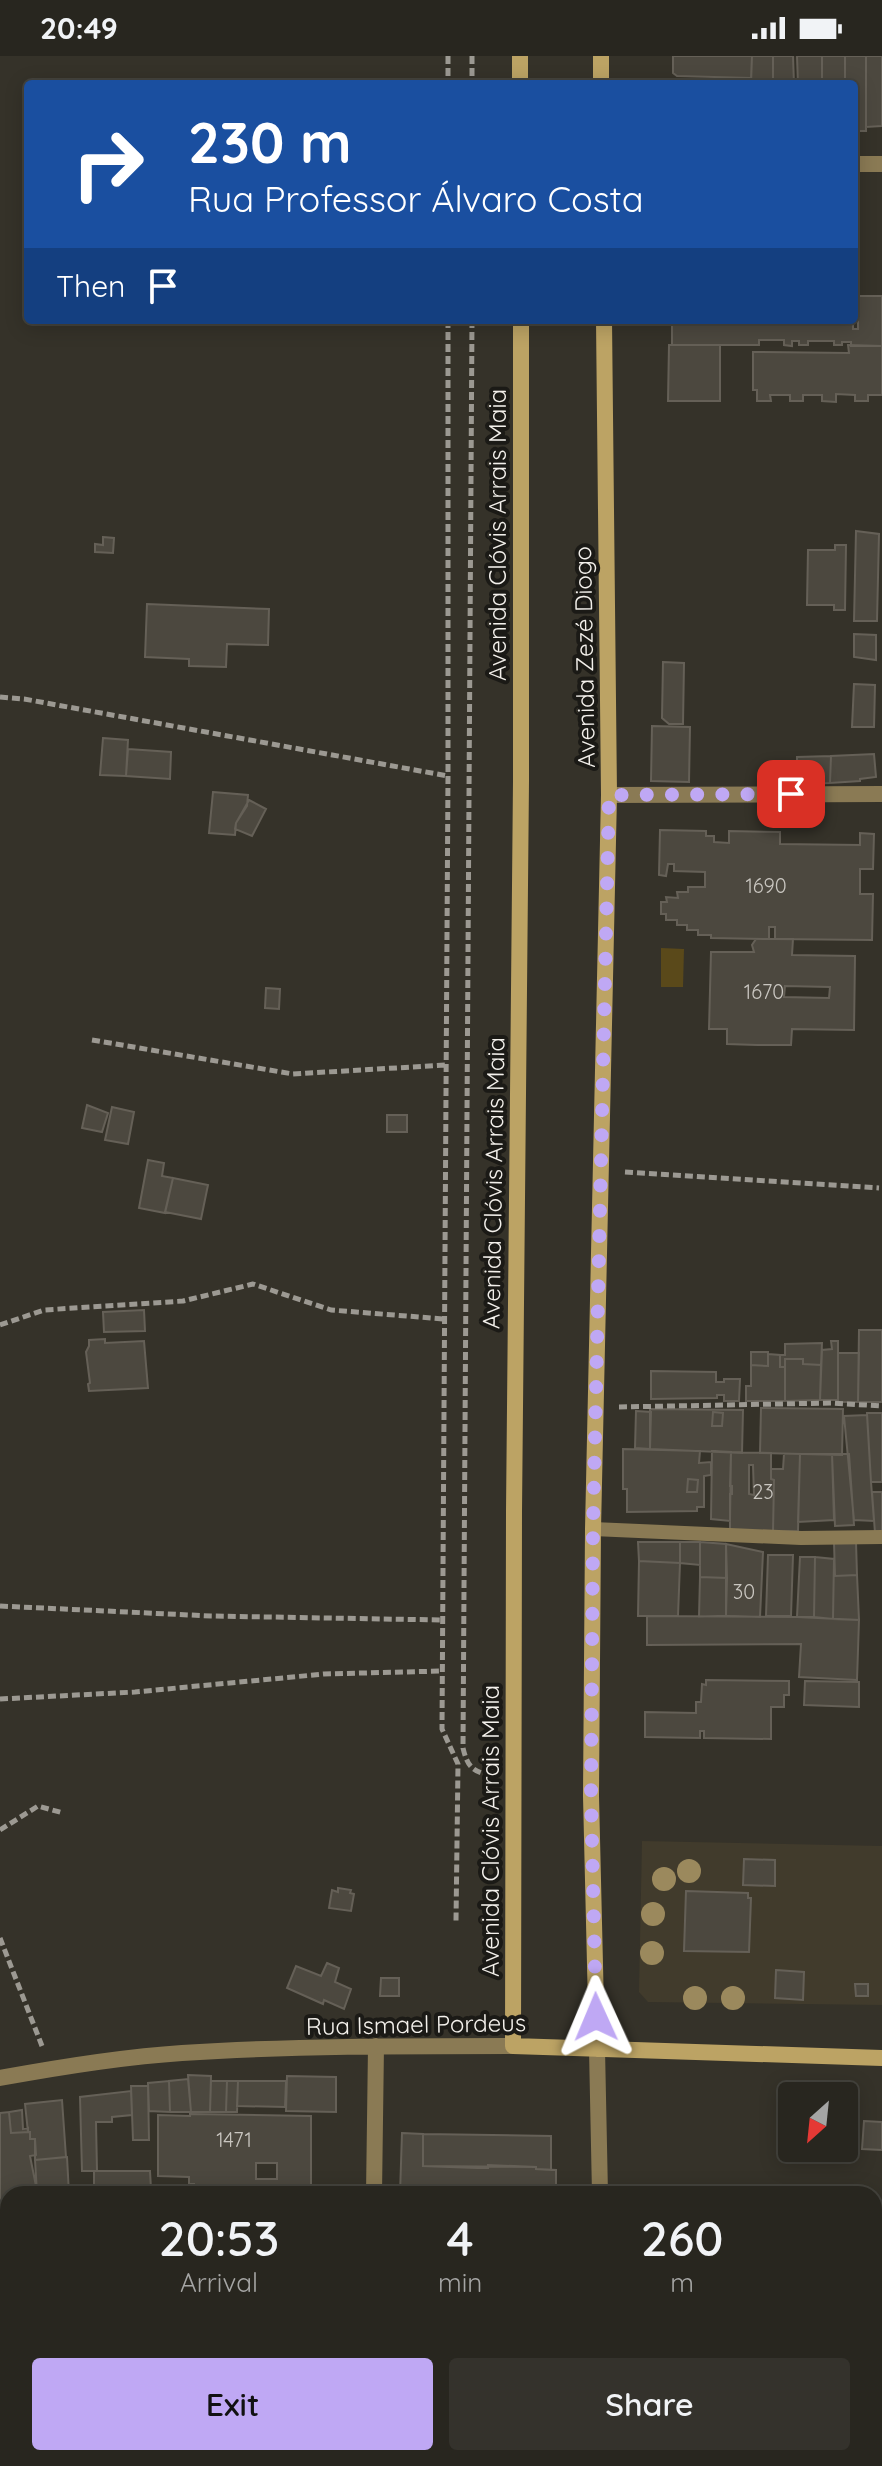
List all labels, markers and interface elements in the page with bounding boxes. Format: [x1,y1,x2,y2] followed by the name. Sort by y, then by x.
[40,9,118,47] text: 20:49
[188,107,352,177] text: 230 m
[56,112,160,216] icon: right
[188,176,644,221] text: Rua Professor Álvaro Costa
[141,264,185,308] icon: arrive
[56,267,125,305] text: Then
[482,389,512,681] street label: Avenida Clóvis Arrais Maia
[567,546,601,768] street label: Avenida Zezé Diogo
[757,760,825,828] pin
[769,772,813,816] icon: arrive
[745,873,787,898] house number: 1690
[744,979,784,1004] house number: 1670
[475,1037,511,1329] street label: Avenida Clóvis Arrais Maia
[752,1479,774,1504] house number: 23
[733,1579,755,1604] house number: 30
[475,1685,505,1977] street label: Avenida Clóvis Arrais Maia
[554,1975,638,2059] position arrow
[306,2007,526,2041] street label: Rua Ismael Pordeus
[778,2082,858,2162] north arrow
[778,2082,858,2162] map controls
[216,2127,252,2152] house number: 1471
[159,2208,279,2268] text: 20:53
[446,2208,474,2268] text: 4
[641,2208,723,2268] text: 260
[180,2266,258,2299] text: Arrival
[438,2266,482,2299] text: min
[670,2266,694,2299] text: m
[32,2358,433,2450] button: Exit
[449,2358,850,2450] button: Share

